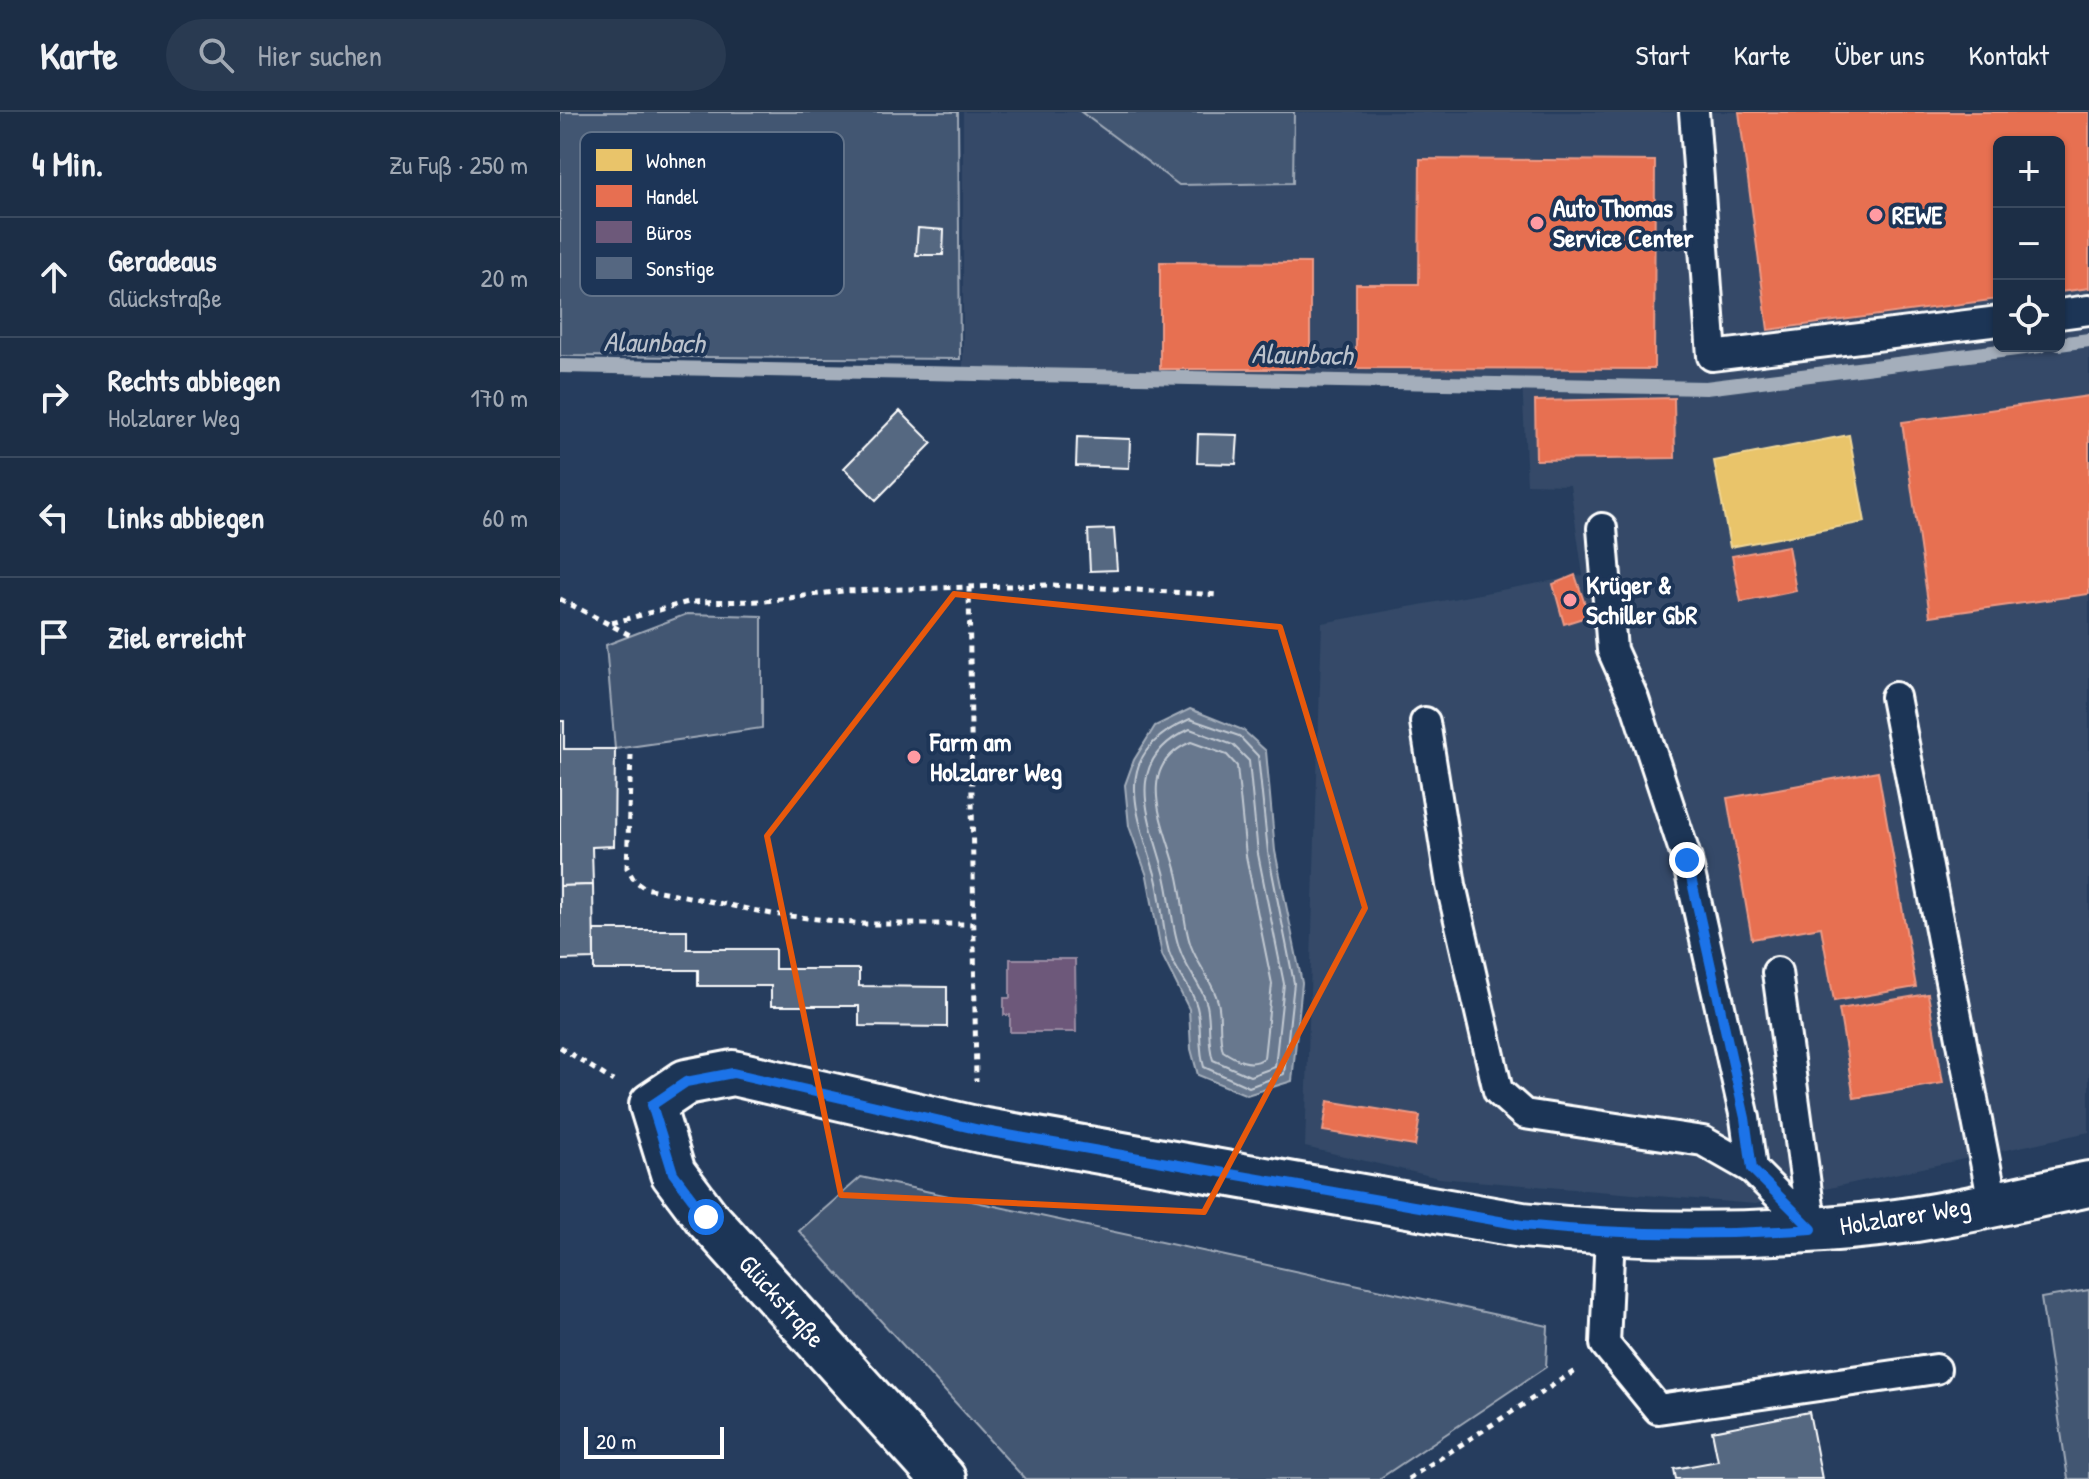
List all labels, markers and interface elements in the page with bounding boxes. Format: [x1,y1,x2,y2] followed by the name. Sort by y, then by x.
[166,19,726,91] search box
[40,29,118,81] text: Karte
[194,33,238,77] icon: search
[258,35,382,75] text: Hier suchen
[1636,36,1689,74] text: Start
[1733,36,1791,74] text: Karte
[1835,36,1925,74] text: Über uns
[1969,36,2049,74] text: Kontakt
[580,132,844,296] legend
[1993,136,2065,352] map controls
[1993,136,2065,208] button: +
[32,141,103,187] text: 4 Min.
[646,145,706,175] text: Wohnen
[389,147,528,182] text: Zu Fuß · 250 m
[646,181,698,211] text: Handel
[1553,190,1695,255] place label: Auto Thomas Service Center
[1892,197,1943,232] place label: REWE
[1867,206,1885,224] marker: REWE
[1993,208,2065,280] button: −
[1528,214,1546,232] marker: Auto Thomas Service Center
[646,217,692,247] text: Büros
[108,240,217,280] text: Geradeaus
[646,253,715,283] text: Sonstige
[32,255,76,299] icon: ahead
[481,260,528,295] text: 20 m
[108,280,222,315] text: Glückstraße
[1993,280,2065,352] button: locate
[603,322,707,362] water label: Alaunbach
[1251,334,1355,374] water label: Alaunbach
[108,360,281,400] text: Rechts abbiegen
[32,375,76,419] icon: right
[470,380,528,415] text: 170 m
[108,400,240,435] text: Holzlarer Weg
[32,495,76,539] icon: left
[108,497,264,537] text: Links abbiegen
[482,500,528,535] text: 60 m
[1586,567,1698,632] place label: Krüger & Schiller GbR
[1561,591,1579,609] marker: Krüger & Schiller GbR
[32,615,76,659] icon: arrive
[108,617,245,657] text: Ziel erreicht
[929,724,1063,790] place label: Farm am Holzlarer Weg
[905,748,923,766] marker: Farm am Holzlarer Weg
[1669,842,1705,878] route end
[1837,1188,1973,1243] street label: Holzlarer Weg
[688,1199,724,1235] route start
[731,1247,833,1355] street label: Glückstraße
[584,1423,724,1459] scale bar
[596,1426,636,1456] text: 20 m

